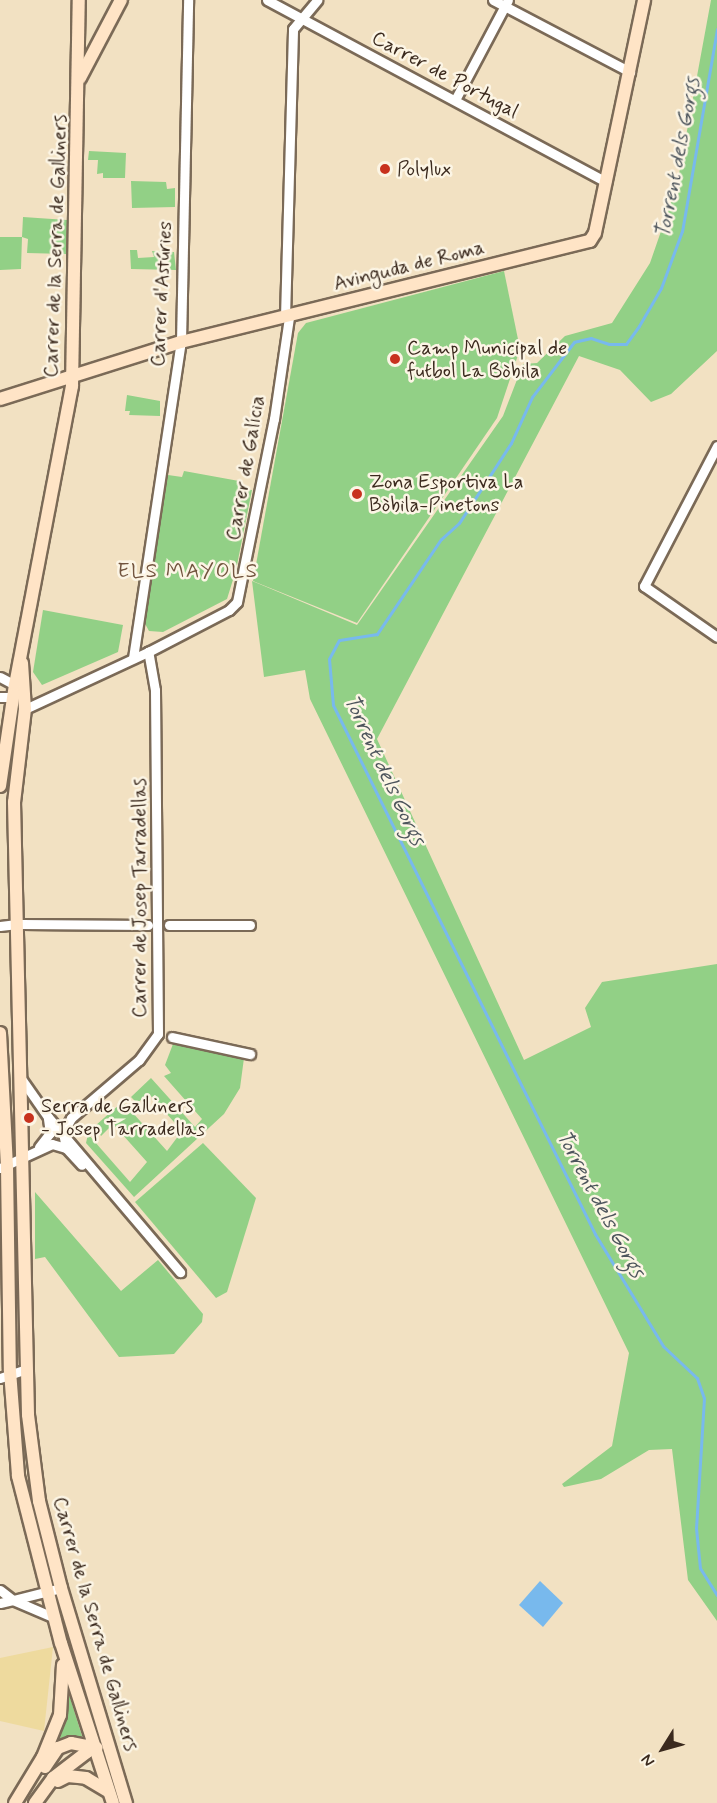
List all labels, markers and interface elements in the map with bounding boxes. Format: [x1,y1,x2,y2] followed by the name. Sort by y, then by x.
[369,27,521,123] street label: Carrer de Portugal
[650,76,706,240] water label: Torrent dels Gorgs
[39,114,73,378] street label: Carrer de la Serra de Galliners
[397,157,451,181] place label: Polylux
[378,162,392,176] marker: Polylux
[146,221,178,367] street label: Carrer d'Astúries
[331,236,487,296] street label: Avinguda de Roma
[407,336,567,383] place label: Camp Municipal de futbol La Bòbila
[388,352,402,366] marker: Camp Municipal de futbol La Bòbila
[222,395,270,541] street label: Carrer de Galícia
[369,470,526,517] place label: Zona Esportiva La Bòbila-Pinetons
[350,487,364,501] marker: Zona Esportiva La Bòbila-Pinetons
[119,558,257,584] district label: ELS MAYOLS
[338,692,430,848] water label: Torrent dels Gorgs
[128,782,152,1014] street label: Carrer de Josep Tarradellas
[41,1094,198,1141] place label: Serra de Galliners - Josep Tarradellas
[22,1111,36,1125] marker: Serra de Galliners - Josep Tarradellas
[551,1127,649,1281] water label: Torrent dels Gorgs
[47,1494,143,1754] street label: Carrer de la Serra de Galliners
[633,1719,693,1779] north arrow
[637,1750,660,1771] text: N

